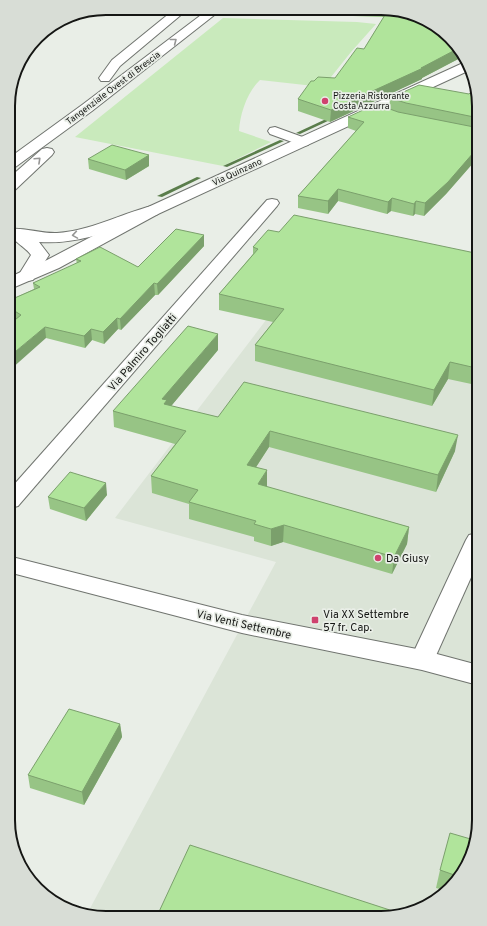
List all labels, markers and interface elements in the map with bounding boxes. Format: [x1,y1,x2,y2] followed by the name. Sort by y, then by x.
[169,39,176,46] one-way arrow
[64,49,163,127] street label: Tangenziale Ovest di Brescia
[333,91,410,112] place label: Pizzeria Ristorante Costa Azzurra
[320,96,330,106] marker: Pizzeria Ristorante Costa Azzurra
[211,156,264,189] street label: Via Quinzano
[33,157,41,165] one-way arrow
[72,230,78,239] one-way arrow
[105,311,180,394] street label: Via Palmiro Togliatti
[386,552,429,566] place label: Da Giusy
[373,553,383,563] marker: Da Giusy
[195,607,293,643] street label: Via Venti Settembre
[323,608,409,635] place label: Via XX Settembre 57 fr. Cap.
[310,615,320,625] marker: Via XX Settembre 57 fr. Cap.

